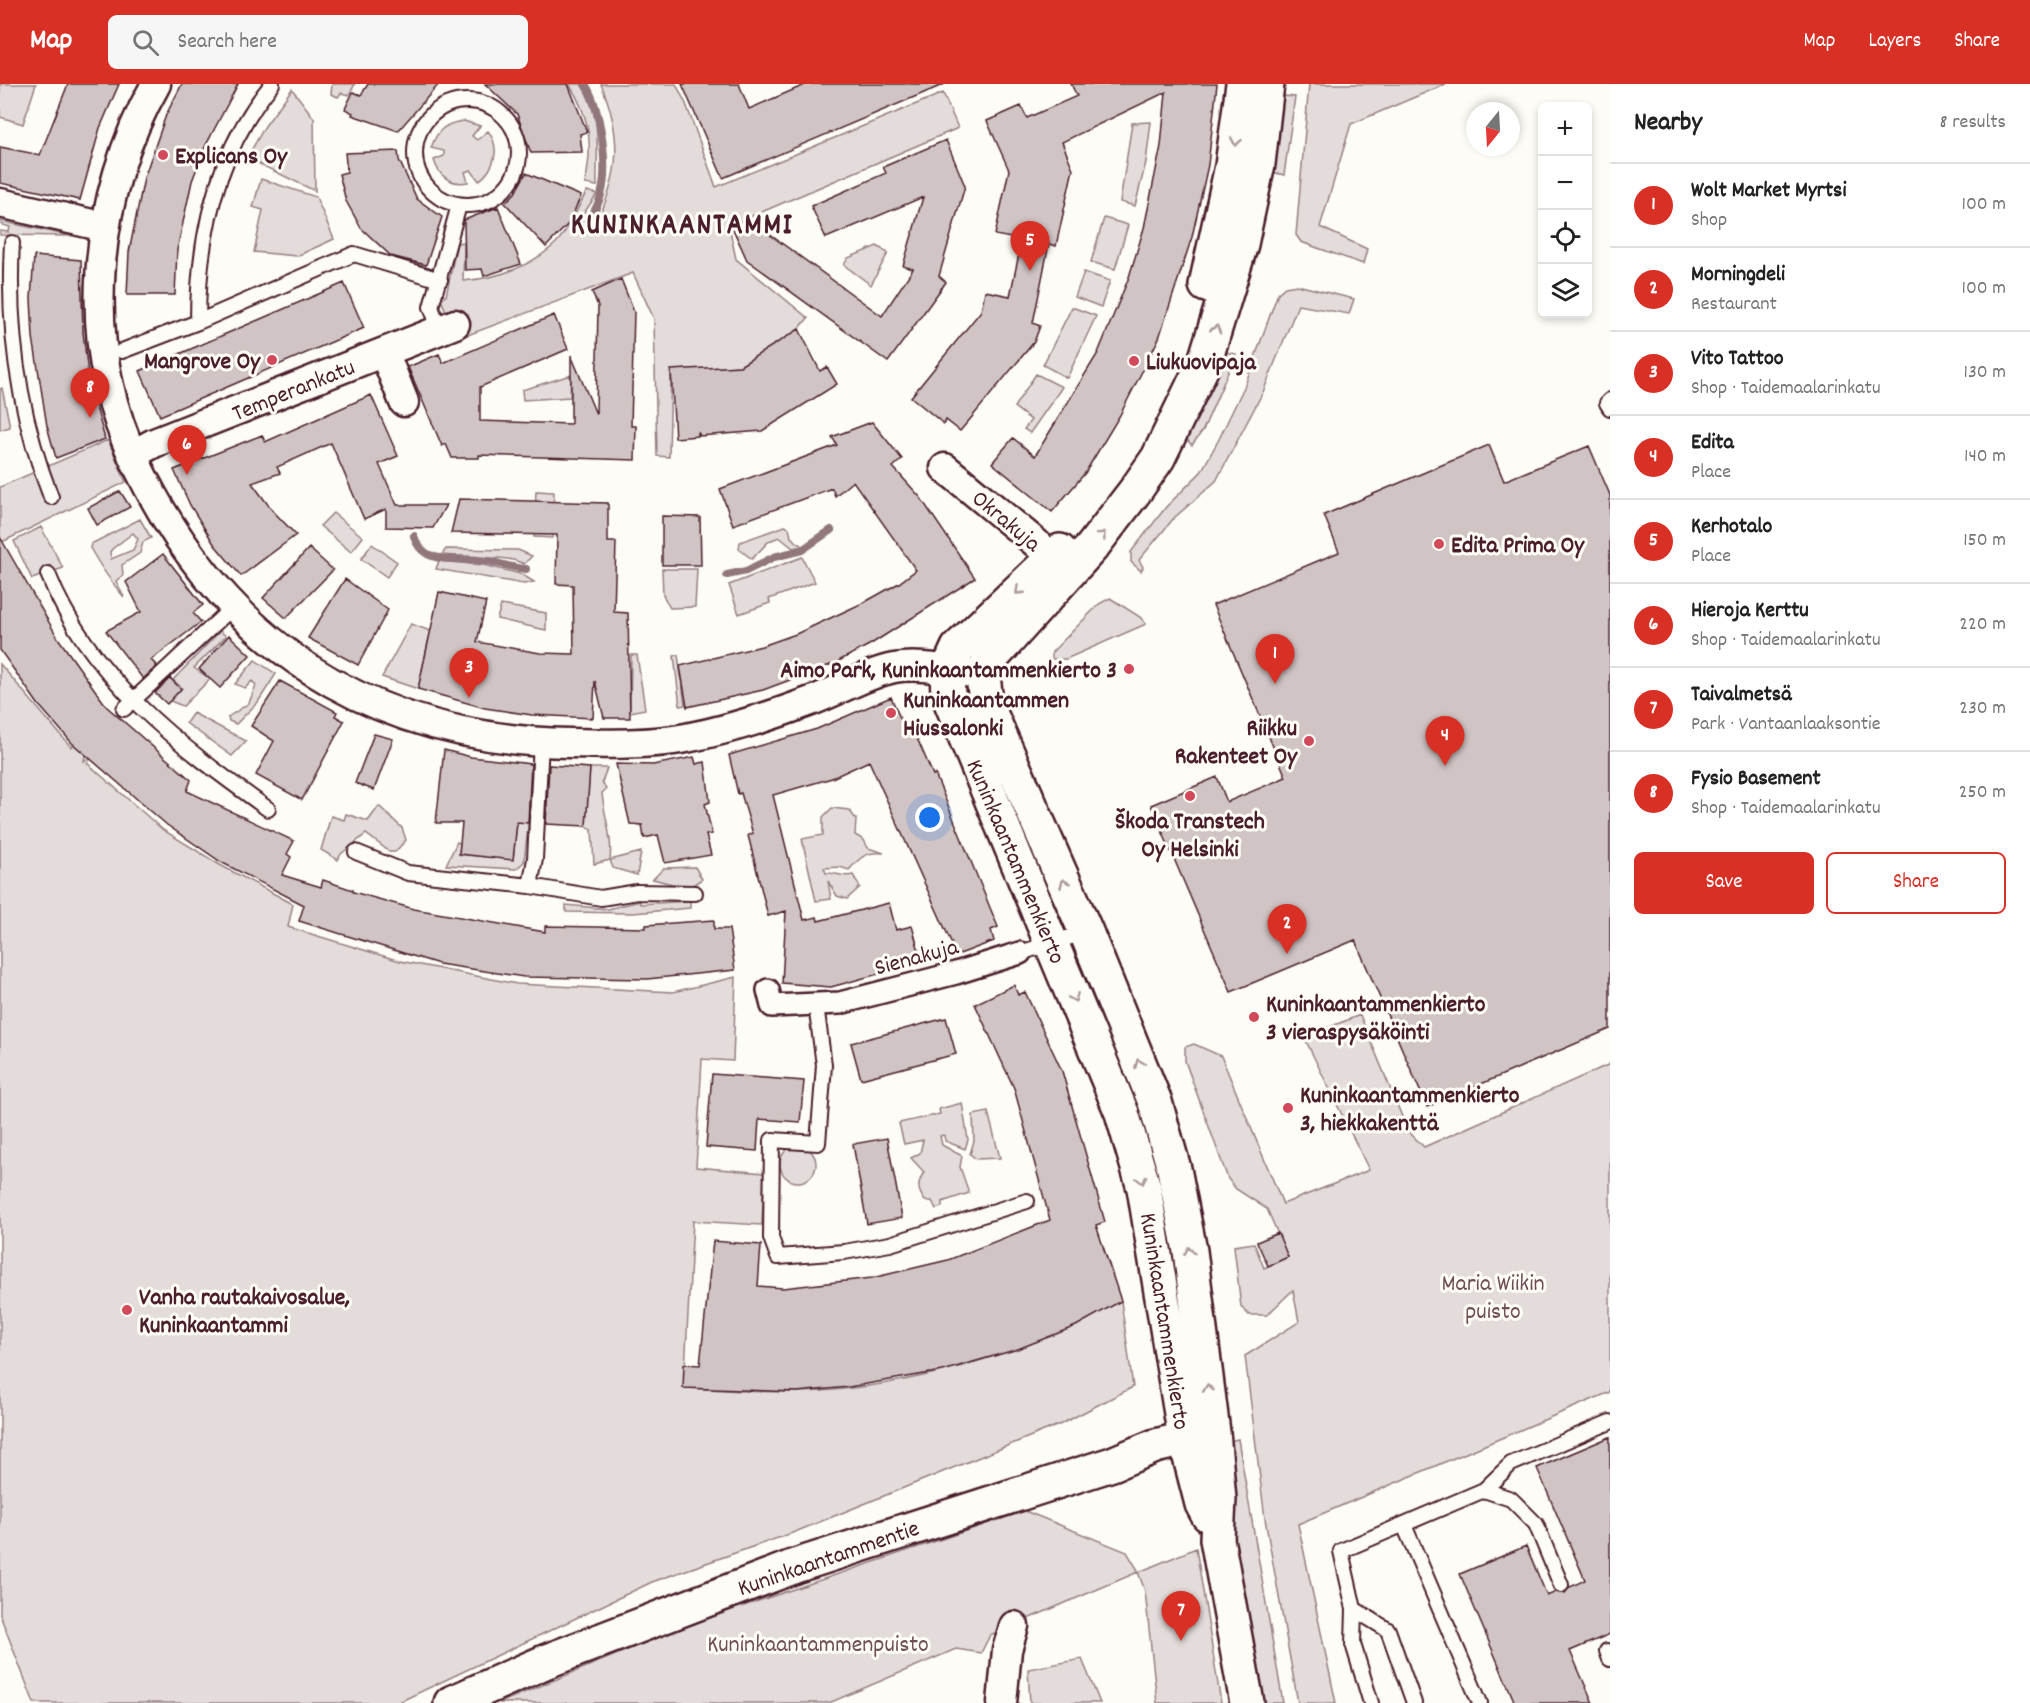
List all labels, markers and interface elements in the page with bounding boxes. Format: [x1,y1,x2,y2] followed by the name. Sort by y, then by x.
[108,15,528,69] search box
[30,22,72,62] text: Map
[129,26,162,59] icon: search
[177,27,277,58] text: Search here
[1804,27,1835,57] text: Map
[1868,27,1921,57] text: Layers
[1954,27,2000,57] text: Share
[1466,102,1520,156] north arrow
[1538,102,1592,318] map controls
[1538,102,1592,156] button: +
[1634,105,1702,142] text: Nearby
[1940,109,2006,137] text: 8 results
[1231,137,1243,147] one-way arrow
[175,141,288,175] place label: Explicans Oy
[156,148,170,162] marker: Explicans Oy
[1538,156,1592,210] button: −
[1691,176,1846,207] text: Wolt Market Myrtsi
[1651,191,1656,219] text: 1
[1962,191,2006,219] text: 100 m
[571,206,793,249] district label: KUNINKAANTAMMI
[1691,207,1727,235] text: Shop
[1538,210,1592,264] button: locate
[1010,222,1050,271] pin: 5
[1691,260,1785,291] text: Morningdeli
[1538,264,1592,318] button: layers
[1649,275,1658,303] text: 2
[1962,275,2006,303] text: 100 m
[1691,291,1777,319] text: Restaurant
[1209,324,1221,335] one-way arrow
[1691,344,1784,375] text: Vito Tattoo
[144,346,261,380] place label: Mangrove Oy
[1146,347,1256,381] place label: Liukuovipaja
[228,352,361,432] street label: Temperankatu
[265,353,279,367] marker: Mangrove Oy
[1127,354,1141,368] marker: Liukuovipaja
[1649,359,1658,387] text: 3
[1964,359,2006,387] text: 130 m
[70,368,110,418] pin: 8
[1691,375,1881,403] text: Shop · Taidemaalarinkatu
[168,426,207,475] pin: 6
[1691,428,1734,459] text: Edita
[1649,443,1658,471] text: 4
[1964,443,2006,471] text: 140 m
[1691,459,1731,487] text: Place
[963,483,1048,562] street label: Okrakuja
[1691,512,1772,543] text: Kerhotalo
[1649,527,1658,555] text: 5
[1963,527,2006,555] text: 150 m
[1094,530,1105,541] one-way arrow
[1451,530,1585,564] place label: Edita Prima Oy
[1432,537,1446,551] marker: Edita Prima Oy
[1691,543,1731,571] text: Place
[1015,584,1025,595] one-way arrow
[1691,596,1809,627] text: Hieroja Kerttu
[1649,611,1658,639] text: 6
[1959,611,2006,639] text: 220 m
[1691,627,1881,655] text: Shop · Taidemaalarinkatu
[1256,634,1294,684] pin: 1
[450,648,488,698] pin: 3
[780,655,1117,689] place label: Aimo Park, Kuninkaantammenkierto 3
[1122,662,1136,676] marker: Aimo Park, Kuninkaantammenkierto 3
[1691,680,1792,711] text: Taivalmetsä
[903,685,1069,747] place label: Kuninkaantammen Hiussalonki
[1650,695,1657,723] text: 7
[1959,695,2006,723] text: 230 m
[884,706,898,720] marker: Kuninkaantammen Hiussalonki
[1691,711,1881,739] text: Park · Vantaanlaaksontie
[1175,713,1298,775] place label: Riikku Rakenteet Oy
[1426,716,1464,766] pin: 4
[1302,734,1316,748] marker: Riikku Rakenteet Oy
[956,755,1073,970] street label: Kuninkaantammenkierto
[1691,764,1821,795] text: Fysio Basement
[1649,779,1658,807] text: 8
[1959,779,2006,807] text: 250 m
[1183,789,1197,803] marker: Škoda Transtech Oy Helsinki
[1691,795,1881,823] text: Shop · Taidemaalarinkatu
[915,803,944,832] your location
[1115,806,1265,868] place label: Škoda Transtech Oy Helsinki
[1634,852,1814,914] button: Save
[1826,852,2006,914] button: Share
[1059,879,1071,890] one-way arrow
[1268,904,1306,954] pin: 2
[871,931,963,986] street label: Sienakuja
[1266,989,1486,1051] place label: Kuninkaantammenkierto 3 vieraspysäköinti
[1067,991,1079,1002] one-way arrow
[1247,1010,1261,1024] marker: Kuninkaantammenkierto 3 vieraspysäköinti
[1134,1059,1146,1070] one-way arrow
[1300,1080,1520,1142] place label: Kuninkaantammenkierto 3, hiekkakenttä
[1281,1101,1295,1115] marker: Kuninkaantammenkierto 3, hiekkakenttä
[1135,1175,1148,1185] one-way arrow
[1129,1210,1197,1432] street label: Kuninkaantammenkierto
[1184,1246,1196,1256] one-way arrow
[1441,1268,1545,1330] park label: Maria Wiikin puisto
[139,1282,350,1344] place label: Vanha rautakaivosalue, Kuninkaantammi
[120,1303,134,1317] marker: Vanha rautakaivosalue, Kuninkaantammi
[1202,1383,1215,1393] one-way arrow
[734,1513,924,1607] street label: Kuninkaantammentie
[1162,1592,1200,1641] pin: 7
[707,1629,929,1663] park label: Kuninkaantammenpuisto

